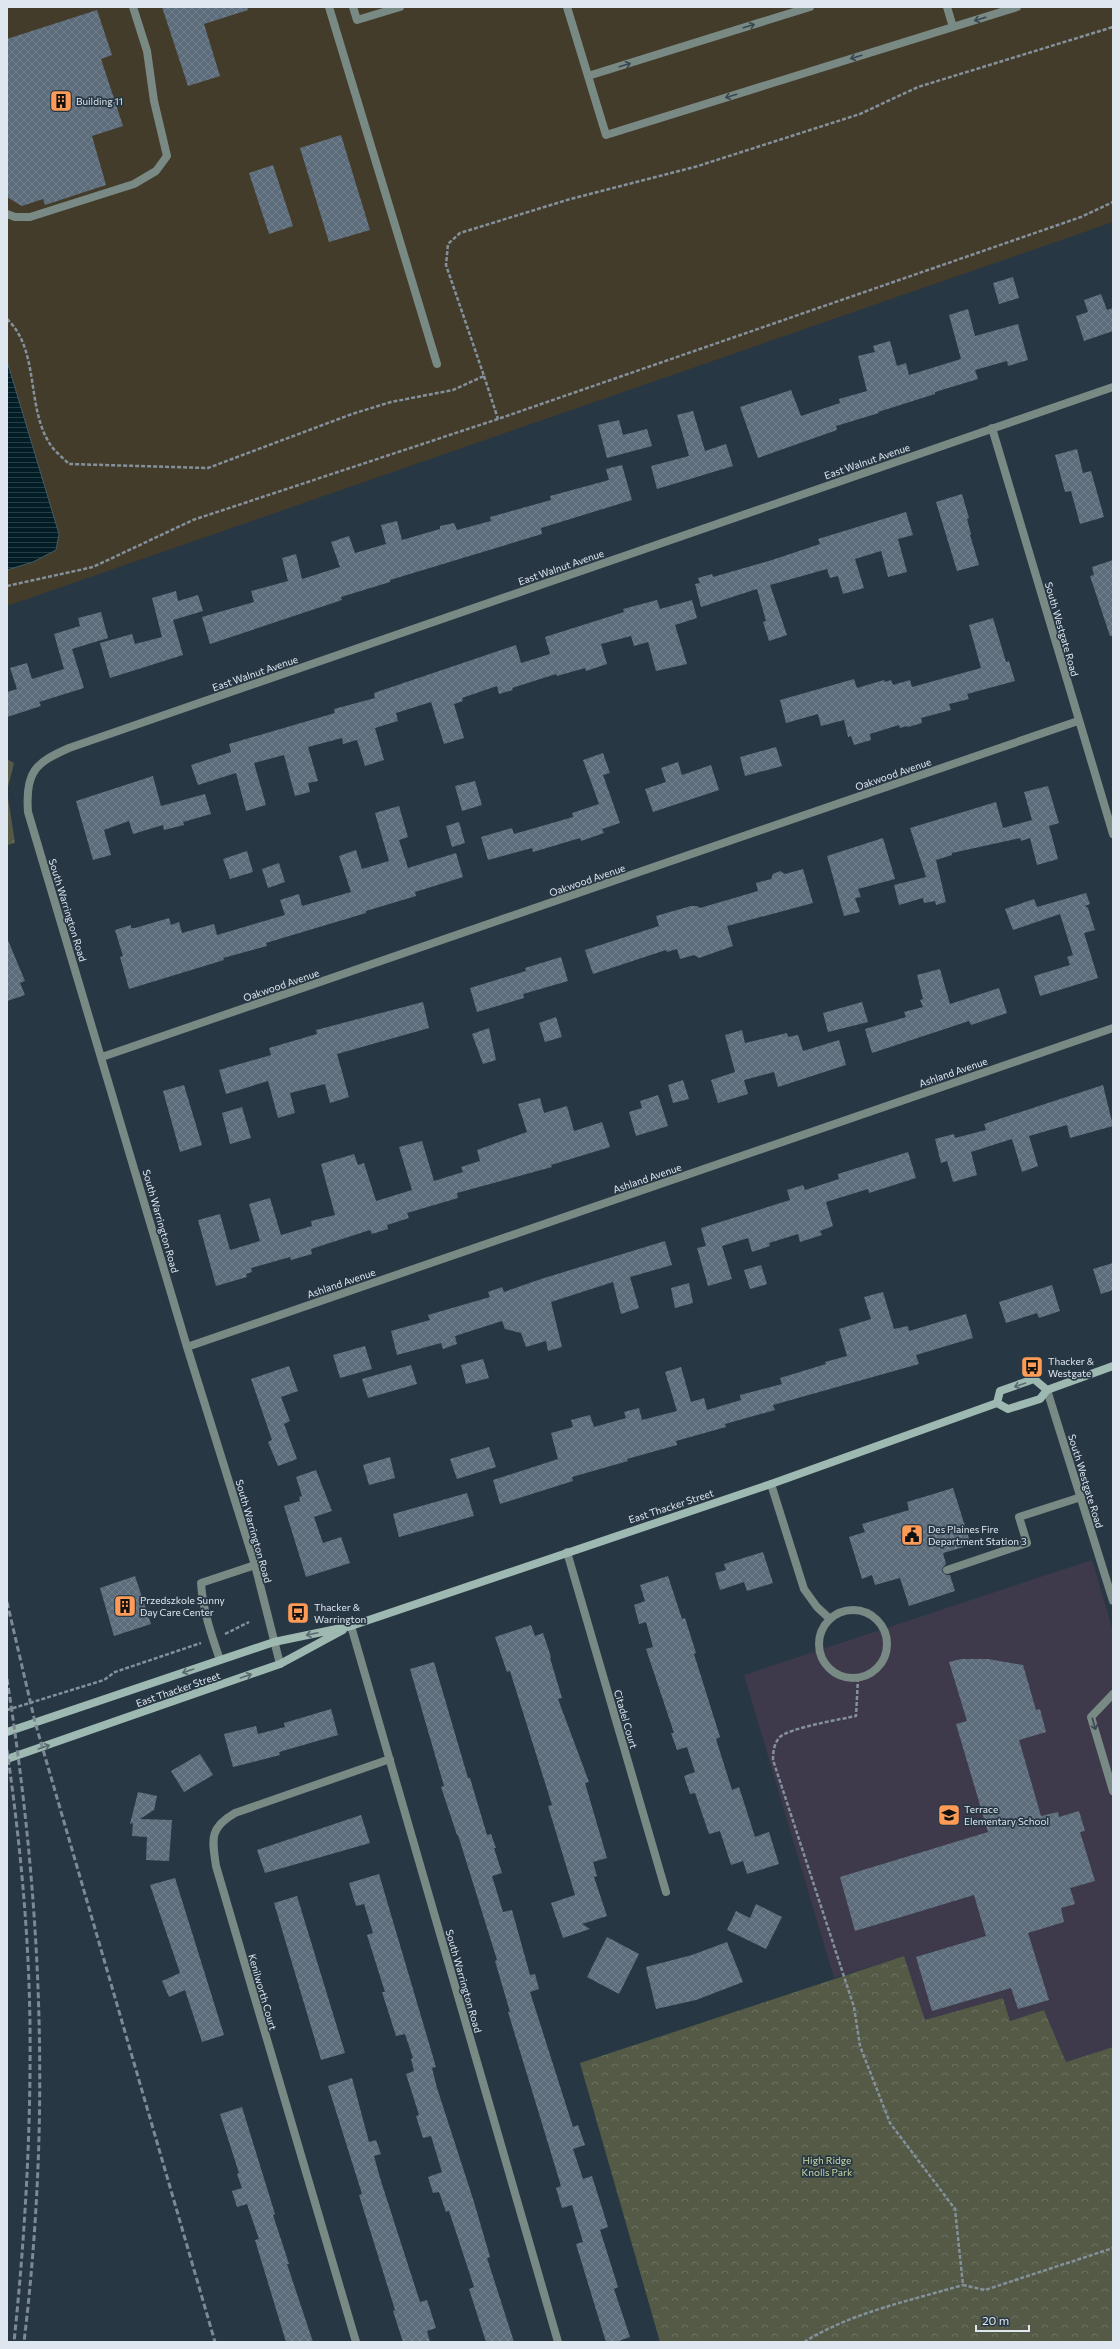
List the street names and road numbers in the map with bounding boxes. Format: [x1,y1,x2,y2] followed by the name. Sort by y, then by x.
[823,441,911,481] street label: East Walnut Avenue
[517,547,605,587] street label: East Walnut Avenue
[1043,580,1081,678] street label: South Westgate Road
[211,653,299,693] street label: East Walnut Avenue
[853,755,933,793] street label: Oakwood Avenue
[47,857,89,963] street label: South Warrington Road
[547,861,627,899] street label: Oakwood Avenue
[241,966,321,1004] street label: Oakwood Avenue
[917,1055,989,1089] street label: Ashland Avenue
[611,1161,683,1195] street label: Ashland Avenue
[141,1168,182,1274] street label: South Warrington Road
[305,1266,377,1300] street label: Ashland Avenue
[1066,1433,1106,1530] street label: South Westgate Road
[234,1478,275,1584] street label: South Warrington Road
[627,1487,715,1525] street label: East Thacker Street
[134,1669,222,1709] street label: East Thacker Street
[612,1688,640,1750] street label: Citadel Court
[444,1928,485,2034] street label: South Warrington Road
[246,1953,280,2031] street label: Kenilworth Court

